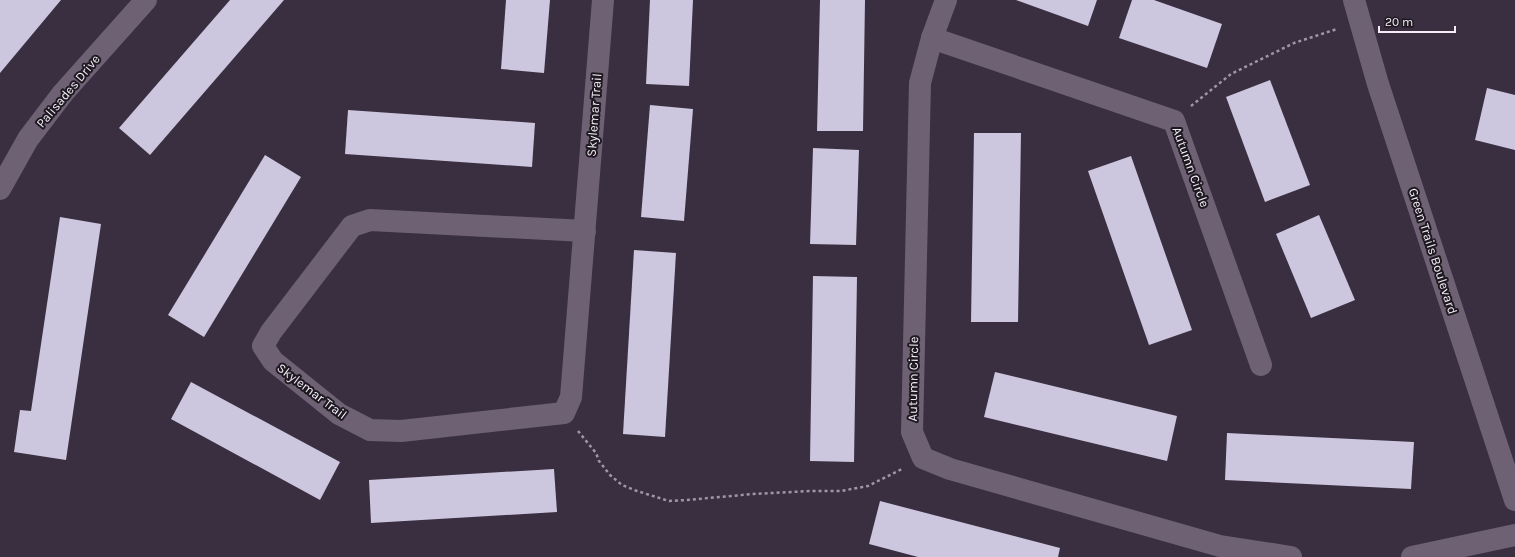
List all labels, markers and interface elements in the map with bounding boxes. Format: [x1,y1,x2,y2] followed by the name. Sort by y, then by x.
[1379,8,1455,34] scale bar
[1385,15,1413,29] text: 20 m
[33,51,103,130] street label: Palisades Drive
[584,73,604,157] street label: Skylemar Trail
[1169,125,1213,210] street label: Autumn Circle
[1406,186,1460,316] street label: Green Trails Boulevard
[905,336,921,422] street label: Autumn Circle
[274,360,350,422] street label: Skylemar Trail

